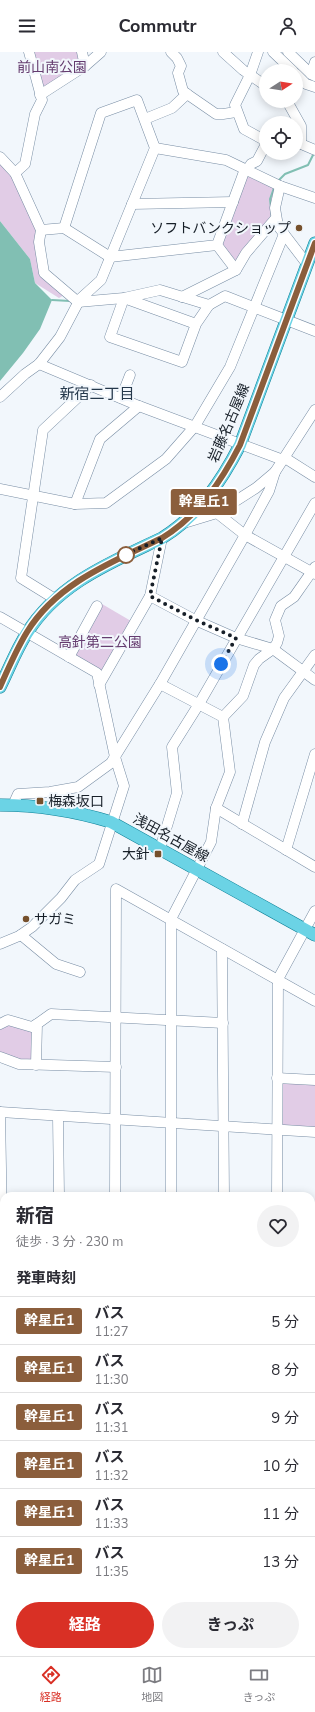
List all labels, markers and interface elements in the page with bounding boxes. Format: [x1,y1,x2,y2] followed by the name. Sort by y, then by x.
[119,14,196,38] text: Commutr
[16,15,38,37] icon: menu
[277,15,299,37] icon: person
[17,58,87,77] park label: 前山南公園
[259,64,303,108] north arrow
[259,64,303,160] map controls
[259,116,303,160] button: locate
[150,219,291,238] place label: ソフトバンクショップ
[294,223,304,233] marker: ソフトバンクショップ
[204,381,254,465] street label: 岩藤名古屋線
[59,384,135,404] district label: 新宿二丁目
[176,489,232,515] line badge: 幹星丘1
[179,492,229,511] text: 幹星丘1
[117,546,135,564] unlabelled marker
[58,633,142,652] park label: 高針第二公園
[211,654,231,674] your location
[48,792,104,811] place label: 梅森坂口
[35,796,45,806] marker: 梅森坂口
[130,809,212,867] street label: 浅田名古屋線
[122,845,150,864] place label: 大針
[153,849,163,859] marker: 大針
[34,910,76,929] place label: サガミ
[21,914,31,924] marker: サガミ
[16,1203,54,1229] text: 新宿
[257,1205,299,1247] button: heart
[16,1233,123,1251] text: 徒歩 · 3 分 · 230 m
[16,1268,76,1288] text: 発車時刻
[94,1303,124,1323] text: バス
[24,1311,74,1330] text: 幹星丘1
[271,1312,299,1332] text: 5 分
[94,1323,129,1341] text: 11:27
[94,1351,124,1371] text: バス
[24,1359,74,1378] text: 幹星丘1
[271,1360,299,1380] text: 8 分
[94,1371,129,1389] text: 11:30
[94,1399,124,1419] text: バス
[24,1407,74,1426] text: 幹星丘1
[271,1408,299,1428] text: 9 分
[94,1419,129,1437] text: 11:31
[94,1447,124,1467] text: バス
[24,1455,74,1474] text: 幹星丘1
[262,1456,299,1476] text: 10 分
[94,1467,129,1485] text: 11:32
[94,1495,124,1515] text: バス
[24,1503,74,1522] text: 幹星丘1
[262,1504,299,1524] text: 11 分
[94,1515,129,1533] text: 11:33
[94,1543,124,1563] text: バス
[24,1551,74,1570] text: 幹星丘1
[262,1552,299,1572] text: 13 分
[94,1563,129,1581] text: 11:35
[16,1602,154,1648] button: 経路
[162,1602,299,1648] button: きっぷ
[40,1664,62,1705] tab: 経路
[141,1664,163,1705] tab: 地図
[243,1664,275,1705] tab: きっぷ

